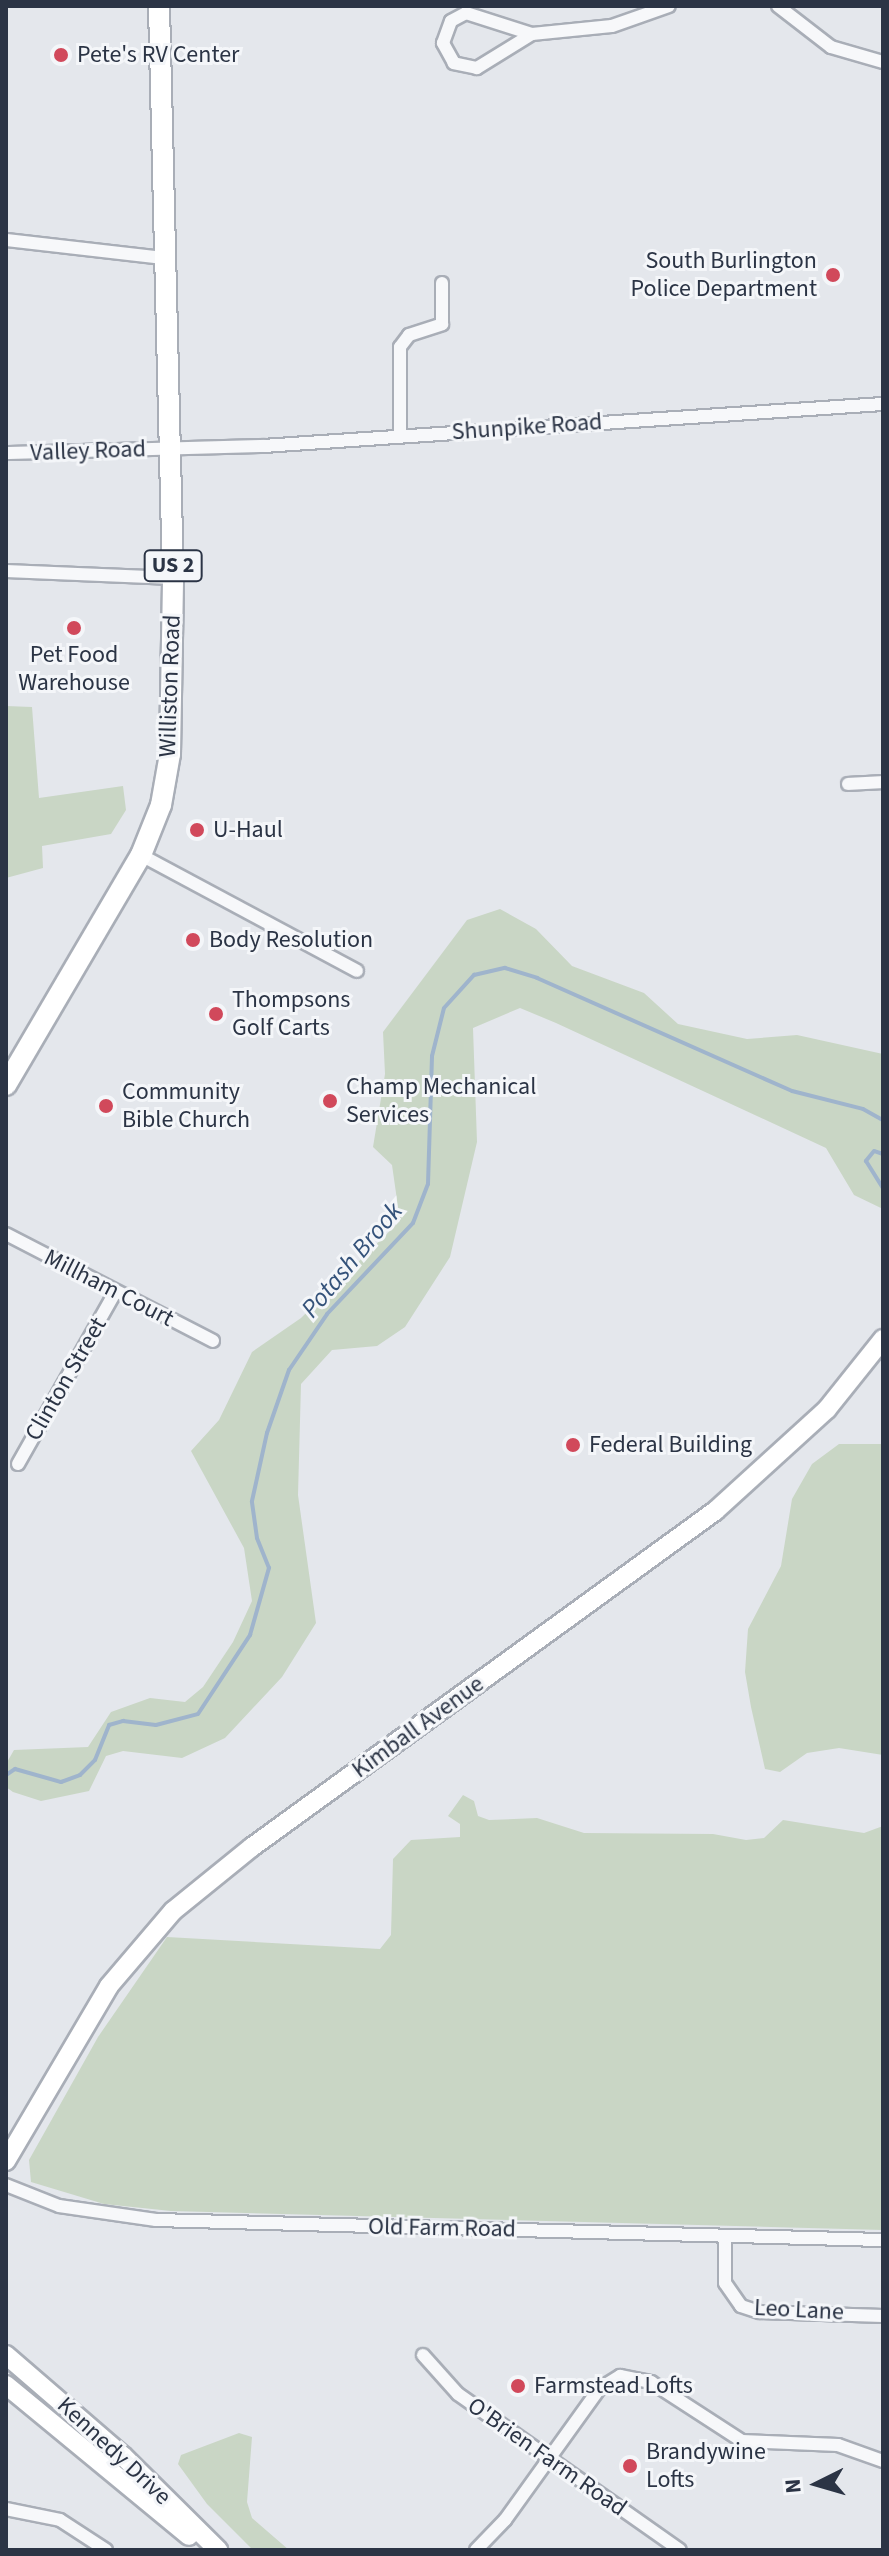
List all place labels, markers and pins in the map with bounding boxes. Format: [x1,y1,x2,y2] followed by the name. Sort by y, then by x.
[77,41,239,69] place label: Pete's RV Center
[52,46,70,64] marker: Pete's RV Center
[631,247,817,303] place label: South Burlington Police Department
[824,266,842,284] marker: South Burlington Police Department
[65,619,83,637] marker: Pet Food Warehouse
[18,641,130,697] place label: Pet Food Warehouse
[213,816,283,844] place label: U-Haul
[188,821,206,839] marker: U-Haul
[209,926,373,954] place label: Body Resolution
[184,931,202,949] marker: Body Resolution
[232,986,350,1042] place label: Thompsons Golf Carts
[207,1005,225,1023] marker: Thompsons Golf Carts
[346,1073,536,1129] place label: Champ Mechanical Services
[122,1078,250,1134] place label: Community Bible Church
[321,1092,339,1110] marker: Champ Mechanical Services
[97,1097,115,1115] marker: Community Bible Church
[589,1431,752,1459] place label: Federal Building
[564,1436,582,1454] marker: Federal Building
[534,2372,693,2400] place label: Farmstead Lofts
[509,2377,527,2395] marker: Farmstead Lofts
[646,2438,766,2494] place label: Brandywine Lofts
[621,2457,639,2475] marker: Brandywine Lofts

